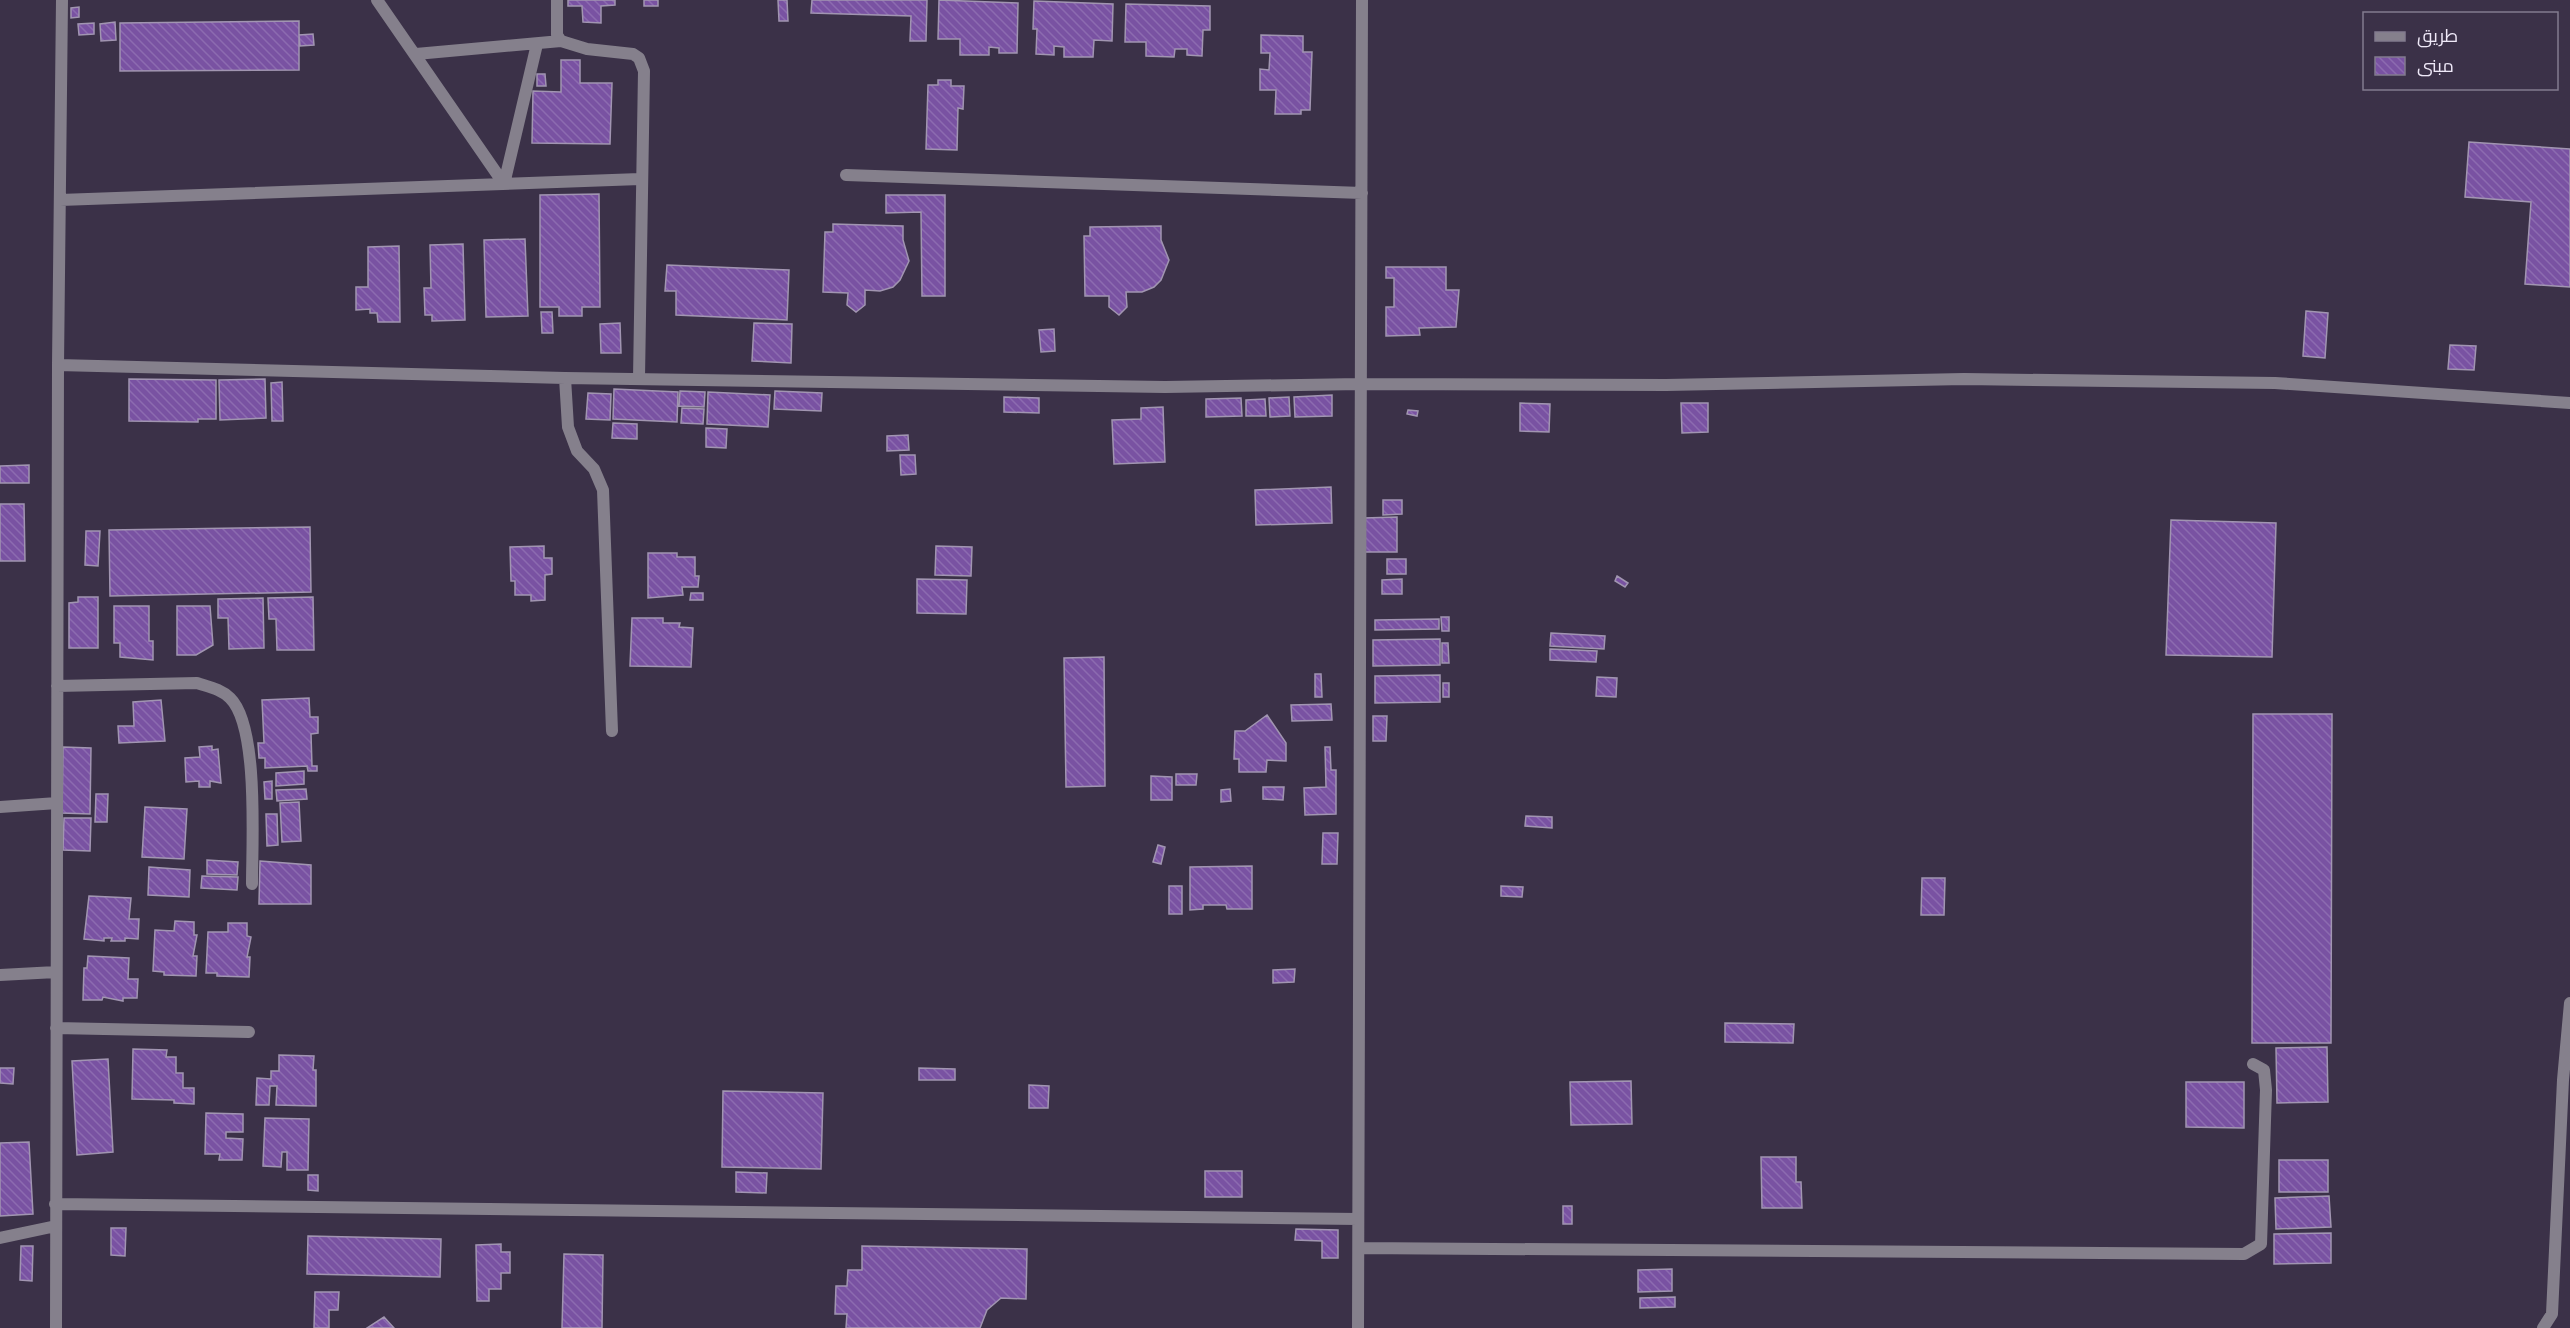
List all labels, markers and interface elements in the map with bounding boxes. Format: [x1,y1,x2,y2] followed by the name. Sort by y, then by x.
[2363,12,2558,90] legend
[2417,23,2458,48] text: طريق
[2417,53,2454,77] text: مبنى

